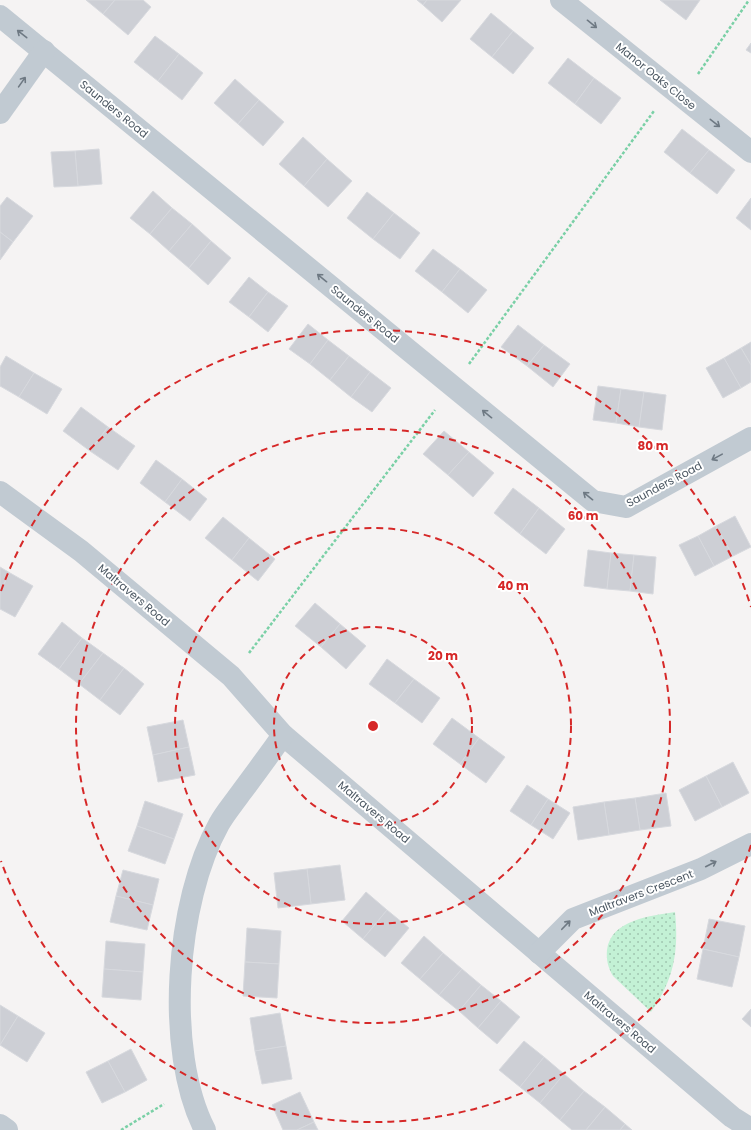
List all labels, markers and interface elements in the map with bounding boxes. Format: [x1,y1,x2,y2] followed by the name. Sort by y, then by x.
[586,20,597,29] one-way arrow
[16,29,27,38] one-way arrow
[612,39,700,114] street label: Manor Oaks Close
[18,76,26,87] one-way arrow
[76,76,152,142] street label: Saunders Road
[710,119,721,128] one-way arrow
[316,274,327,283] one-way arrow
[327,281,403,347] street label: Saunders Road
[482,410,493,418] one-way arrow
[638,437,669,454] text: 80 m
[711,453,723,461] one-way arrow
[623,457,705,511] street label: Saunders Road
[583,492,593,501] one-way arrow
[568,507,599,524] text: 60 m
[95,560,173,630] street label: Maltravers Road
[497,577,529,594] text: 40 m
[428,647,458,664] text: 20 m
[366,719,380,733] centre of rings
[335,777,413,847] street label: Maltravers Road
[705,860,717,867] one-way arrow
[586,866,696,920] street label: Maltravers Crescent
[561,920,571,930] one-way arrow
[581,987,659,1057] street label: Maltravers Road

